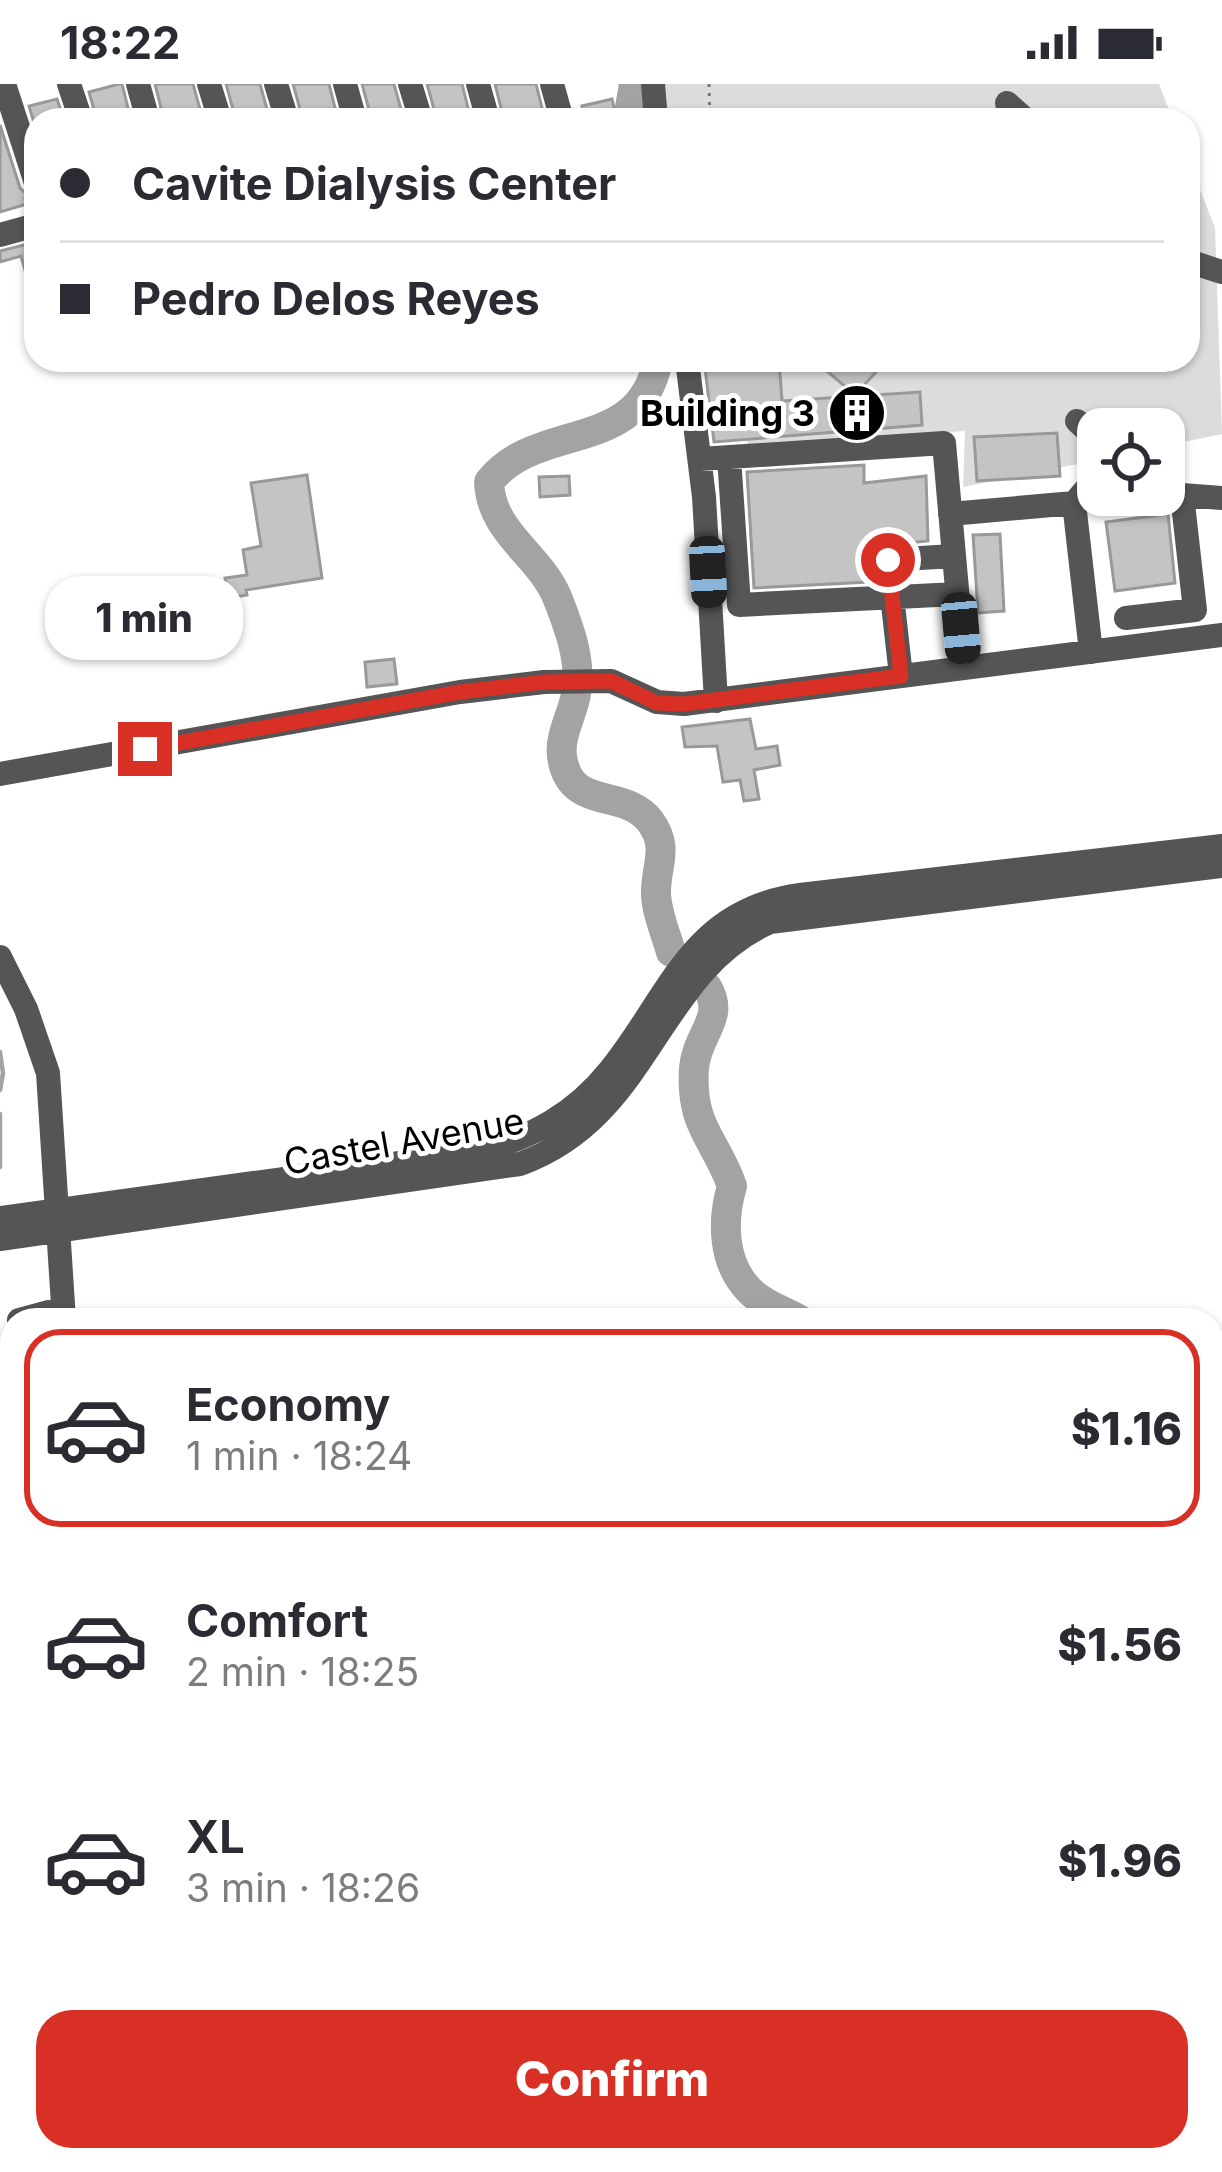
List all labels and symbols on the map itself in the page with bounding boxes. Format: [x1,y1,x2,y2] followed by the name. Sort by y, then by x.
[826,382,888,444] building icon: Building 3
[640,391,815,435] place label: Building 3
[861,533,915,587] route start
[688,535,728,609] car
[46,575,244,659] callout: 1 min
[940,591,982,665] car
[118,722,172,776] route end
[280,1098,528,1184] street label: Castel Avenue

